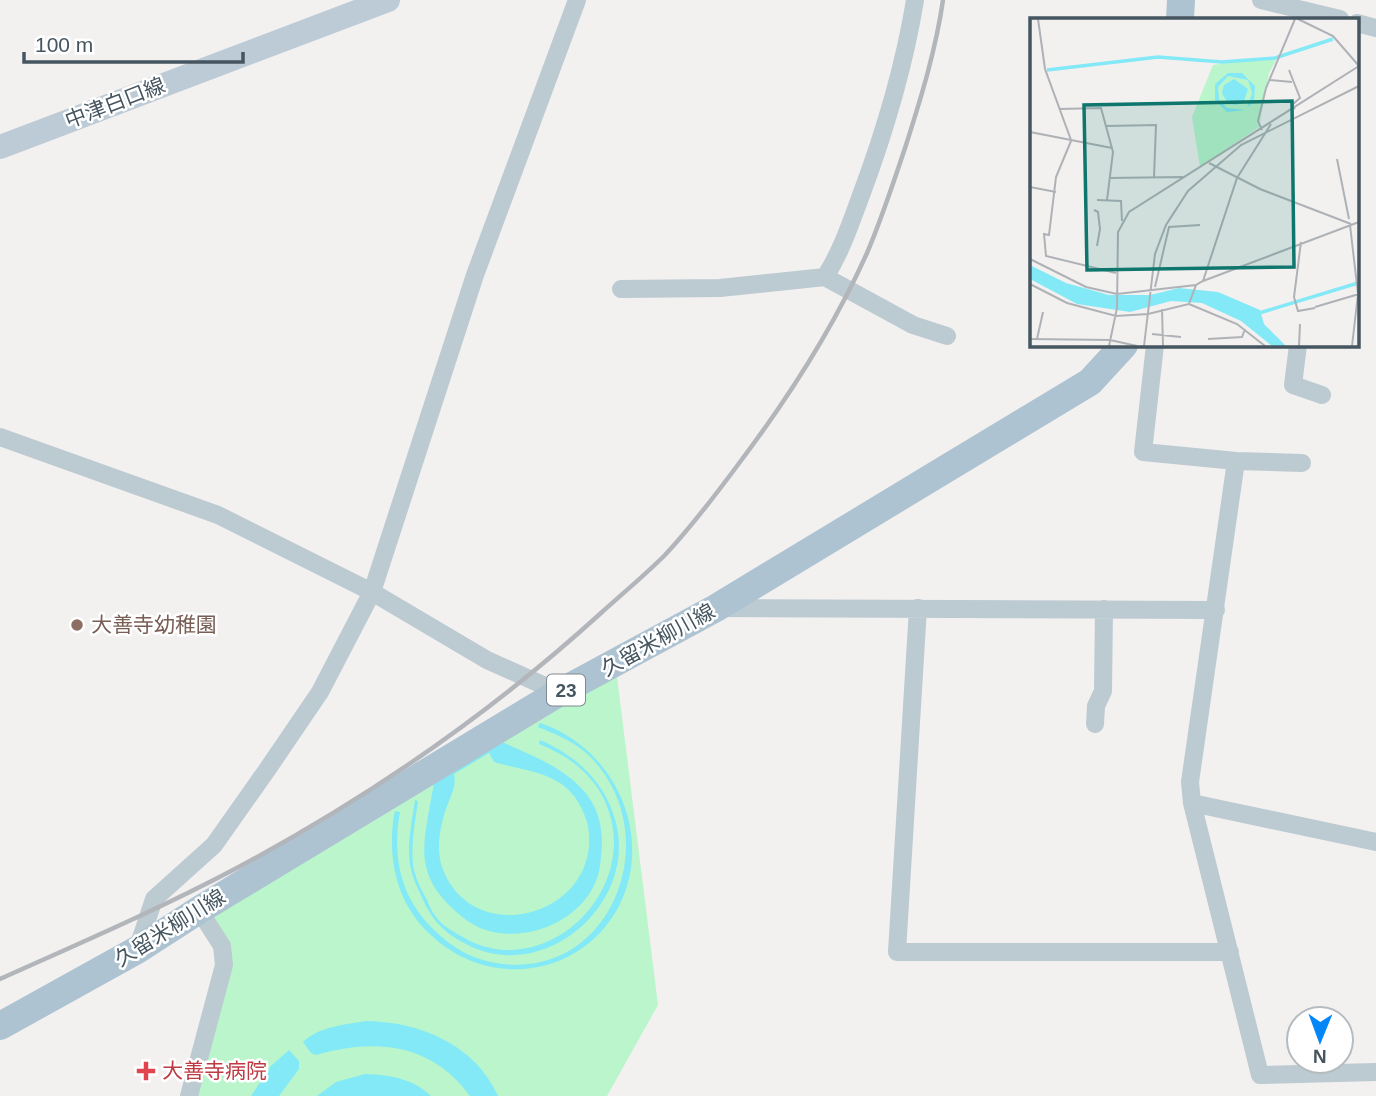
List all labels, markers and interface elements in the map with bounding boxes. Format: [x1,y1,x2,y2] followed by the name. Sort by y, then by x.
[1030,18,1358,346] inset map
[24,21,243,65] scale bar
[35,33,93,56] text: 100 m
[62,73,168,132] street label: 中津白口線
[597,599,718,680] street label: 久留米柳川線
[91,613,217,636] place label: 大善寺幼稚園
[69,617,85,633] marker: 大善寺幼稚園
[547,674,585,706] road number: 23
[110,884,229,971] street label: 久留米柳川線
[1285,1005,1355,1075] north arrow
[1313,1046,1327,1067] text: N
[162,1059,267,1082] place label: 大善寺病院
[136,1061,156,1081] marker: 大善寺病院

